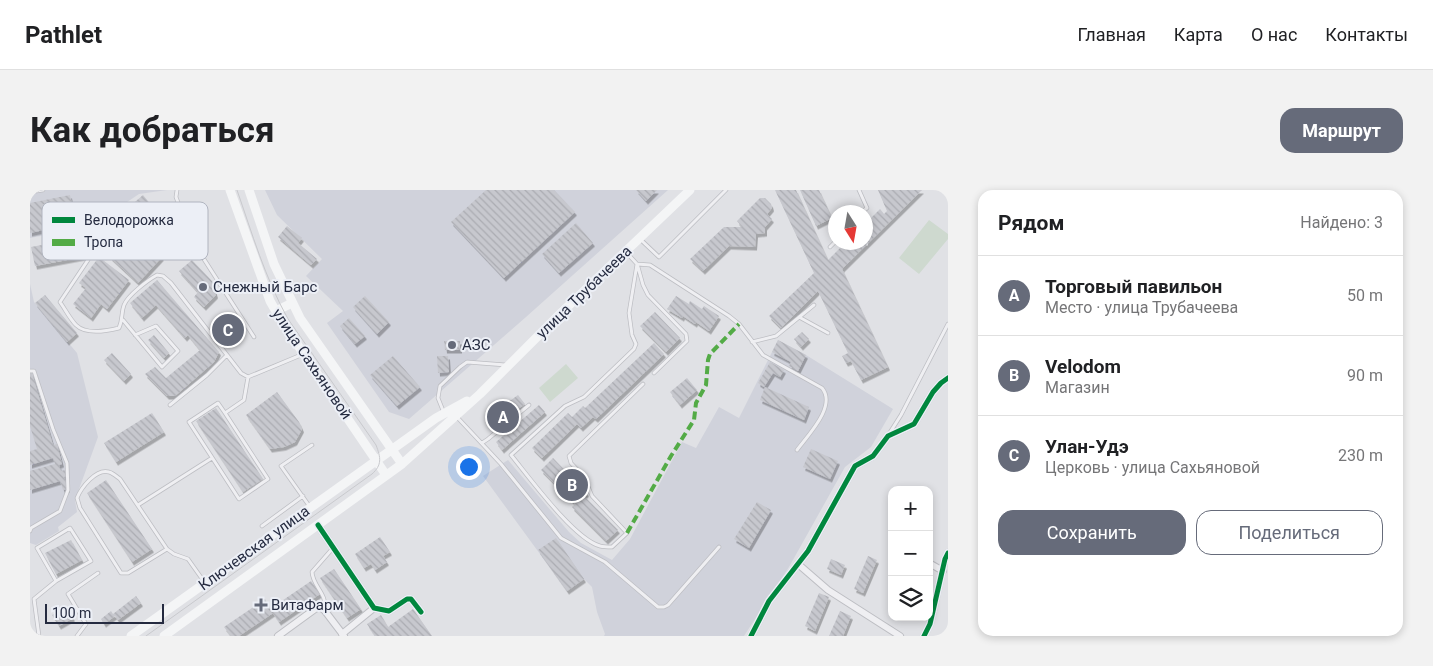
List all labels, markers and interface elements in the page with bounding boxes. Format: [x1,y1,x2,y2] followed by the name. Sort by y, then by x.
[25,21,102,49] text: Pathlet
[1077,24,1146,45] text: Главная
[1174,24,1223,45] text: Карта
[1251,24,1297,45] text: О нас
[1325,24,1408,45] text: Контакты
[1280,108,1403,153] button: Маршрут
[30,110,275,151] text: Как добраться
[42,202,208,260] legend
[828,205,873,250] north arrow
[998,211,1064,235] text: Рядом
[84,212,174,228] text: Велодорожка
[1300,213,1383,232] text: Найдено: 3
[84,234,123,250] text: Тропа
[533,242,635,342] street label: улица Трубачеева
[1045,275,1222,298] text: Торговый павильон
[213,278,318,296] place label: Снежный Барс
[197,281,209,293] marker: Снежный Барс
[1009,286,1019,305] text: A
[1347,286,1383,305] text: 50 m
[1045,298,1238,317] text: Место · улица Трубачеева
[268,305,356,423] street label: улица Сахьяновой
[212,311,244,349] pin: C
[462,336,491,354] place label: АЗС
[446,339,458,351] marker: АЗС
[1045,355,1121,378] text: Velodom
[1009,366,1019,385] text: B
[1347,366,1383,385] text: 90 m
[1045,378,1110,397] text: Магазин
[487,398,519,436] pin: A
[1045,435,1129,458] text: Улан-Удэ
[1009,446,1019,465] text: C
[1338,446,1383,465] text: 230 m
[456,454,482,480] your location
[1045,458,1260,477] text: Церковь · улица Сахьяновой
[556,466,588,504] pin: B
[888,486,933,621] map controls
[888,486,933,531] button: +
[195,502,313,594] street label: Ключевская улица
[998,510,1186,555] button: Сохранить
[1196,510,1383,555] button: Поделиться
[888,531,933,576] button: −
[888,576,933,621] button: layers
[271,596,344,614] place label: ВитаФарм
[255,599,267,611] marker: ВитаФарм
[45,601,164,624] scale bar
[52,605,91,621] text: 100 m

